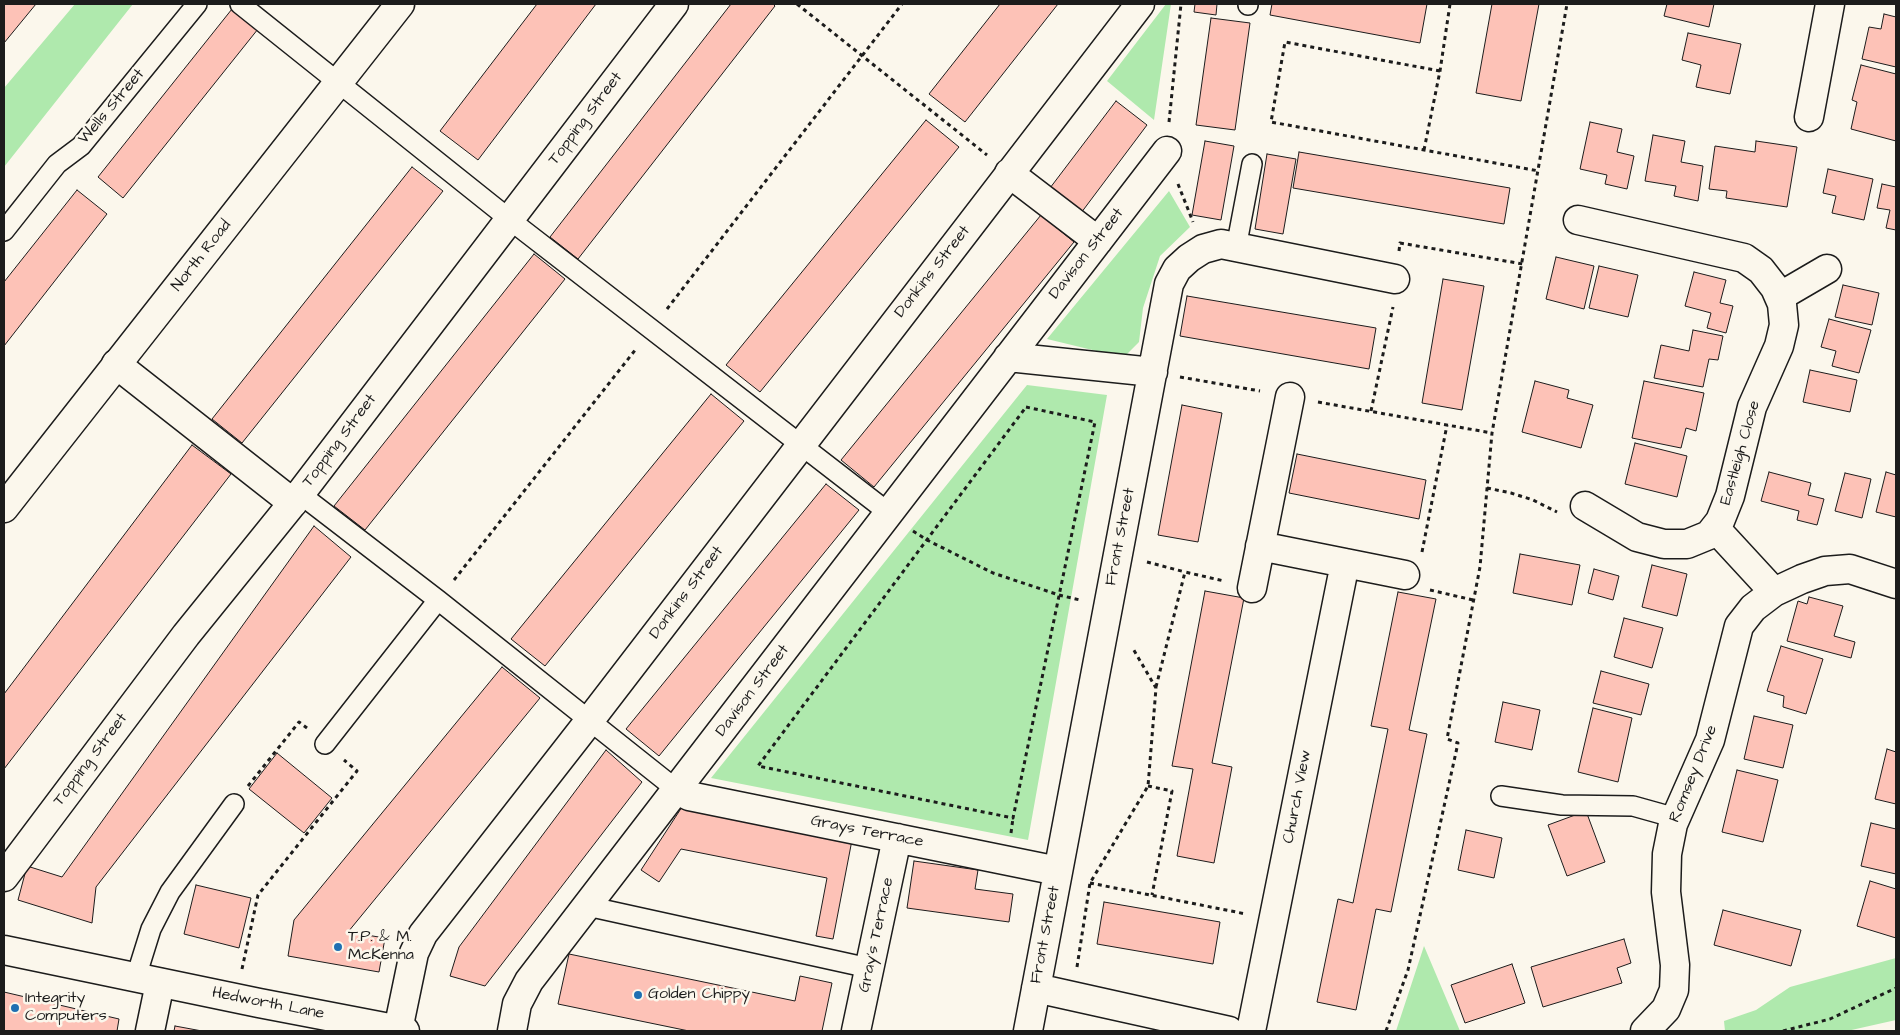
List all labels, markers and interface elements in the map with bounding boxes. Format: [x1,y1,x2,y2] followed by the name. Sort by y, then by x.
[75,65,149,149] street label: Wells Street
[545,69,627,169] street label: Topping Street
[1046,205,1128,303] street label: Davison Street
[168,216,236,296] street label: North Road
[891,222,975,322] street label: Donkins Street
[299,391,381,491] street label: Topping Street
[1717,399,1765,507] street label: Eastleigh Close
[1102,487,1140,587] street label: Front Street
[646,543,728,643] street label: Donkins Street
[712,641,794,741] street label: Davison Street
[50,710,132,810] street label: Topping Street
[1666,723,1722,825] street label: Romsey Drive
[1280,749,1316,845] street label: Church View
[809,812,925,852] street label: Grays Terrace
[855,876,899,994] street label: Gray's Terrace
[1027,885,1065,985] street label: Front Street
[348,928,414,966] place label: T.P. & M. McKenna
[332,941,344,953] marker: T.P. & M. McKenna
[210,984,326,1024] street label: Hedworth Lane
[648,985,750,1005] place label: Golden Chippy
[25,989,107,1027] place label: Integrity Computers
[632,989,644,1001] marker: Golden Chippy
[9,1002,21,1014] marker: Integrity Computers

